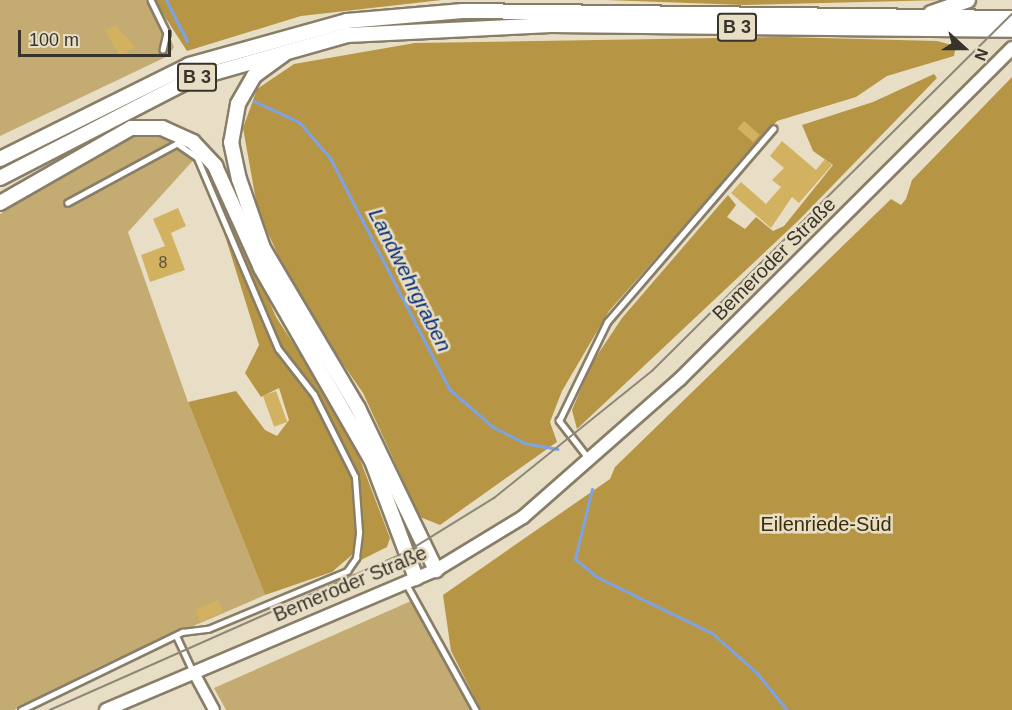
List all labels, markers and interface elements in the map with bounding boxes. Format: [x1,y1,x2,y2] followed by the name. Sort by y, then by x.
[716,12,758,42] road number: B 3
[21,18,174,56] scale bar
[934,18,994,78] north arrow
[29,30,79,50] text: 100 m
[971,46,991,63] text: N
[176,62,218,92] road number: B 3
[707,192,841,326] street label: Bemeroder Straße
[363,204,457,356] water label: Landwehrgraben
[159,253,167,273] house number: 8
[760,512,892,536] park label: Eilenriede-Süd
[270,541,430,627] street label: Bemeroder Straße

